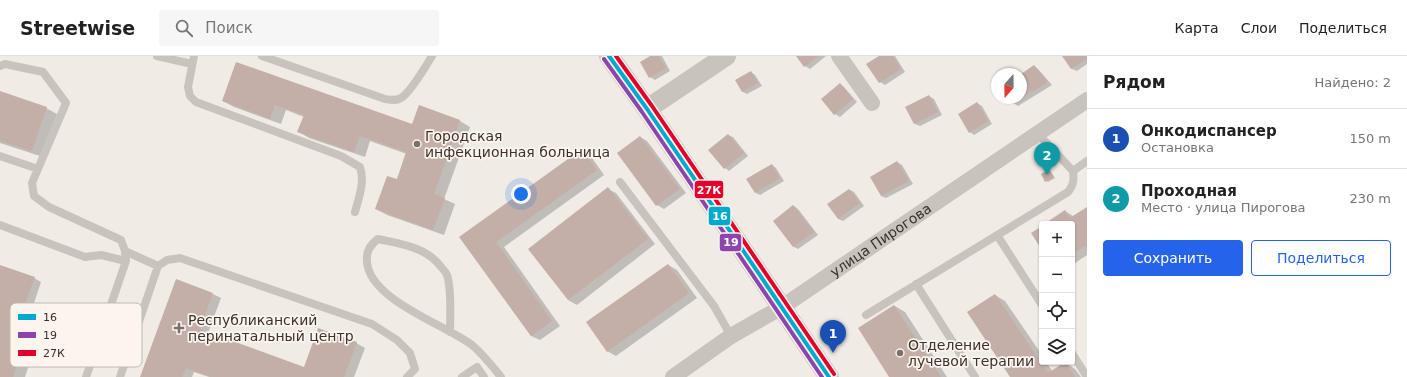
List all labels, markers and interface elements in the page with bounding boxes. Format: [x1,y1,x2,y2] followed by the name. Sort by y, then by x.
[159,10,439,46] search box
[20,17,135,39] text: Streetwise
[173,17,195,39] icon: search
[205,19,253,37] text: Поиск
[1175,20,1219,36] text: Карта
[1241,20,1277,36] text: Слои
[1299,20,1387,36] text: Поделиться
[991,68,1027,104] north arrow
[1103,72,1166,92] text: Рядом
[1315,75,1391,90] text: Найдено: 2
[1141,122,1277,140] text: Онкодиспансер
[425,128,610,160] place label: Городская инфекционная больница
[1111,131,1121,146] text: 1
[1349,131,1391,146] text: 150 m
[412,139,422,149] marker: Городская инфекционная больница
[1141,140,1214,155] text: Остановка
[1034,142,1060,175] pin: 2
[694,180,724,199] line badge: 27К
[1141,182,1237,200] text: Проходная
[511,184,531,204] your location
[697,184,721,197] text: 27К
[1111,191,1121,206] text: 2
[1349,191,1391,206] text: 230 m
[827,200,934,280] street label: улица Пирогова
[1141,200,1306,215] text: Место · улица Пирогова
[708,206,731,226] line badge: 16
[712,210,728,223] text: 16
[1039,221,1075,365] map controls
[1039,221,1075,257] button: +
[719,233,742,252] line badge: 19
[723,236,739,249] text: 19
[1103,240,1243,276] button: Сохранить
[1251,240,1391,276] button: Поделиться
[1039,257,1075,293] button: −
[1039,293,1075,329] button: locate
[10,303,142,367] legend
[43,311,57,324] text: 16
[188,312,354,344] place label: Республиканский перинатальный центр
[820,320,846,353] pin: 1
[173,322,185,334] marker: Республиканский перинатальный центр
[43,329,57,342] text: 19
[1039,329,1075,365] button: layers
[908,337,1034,369] place label: Отделение лучевой терапии
[43,347,65,360] text: 27К
[895,348,905,358] marker: Отделение лучевой терапии

